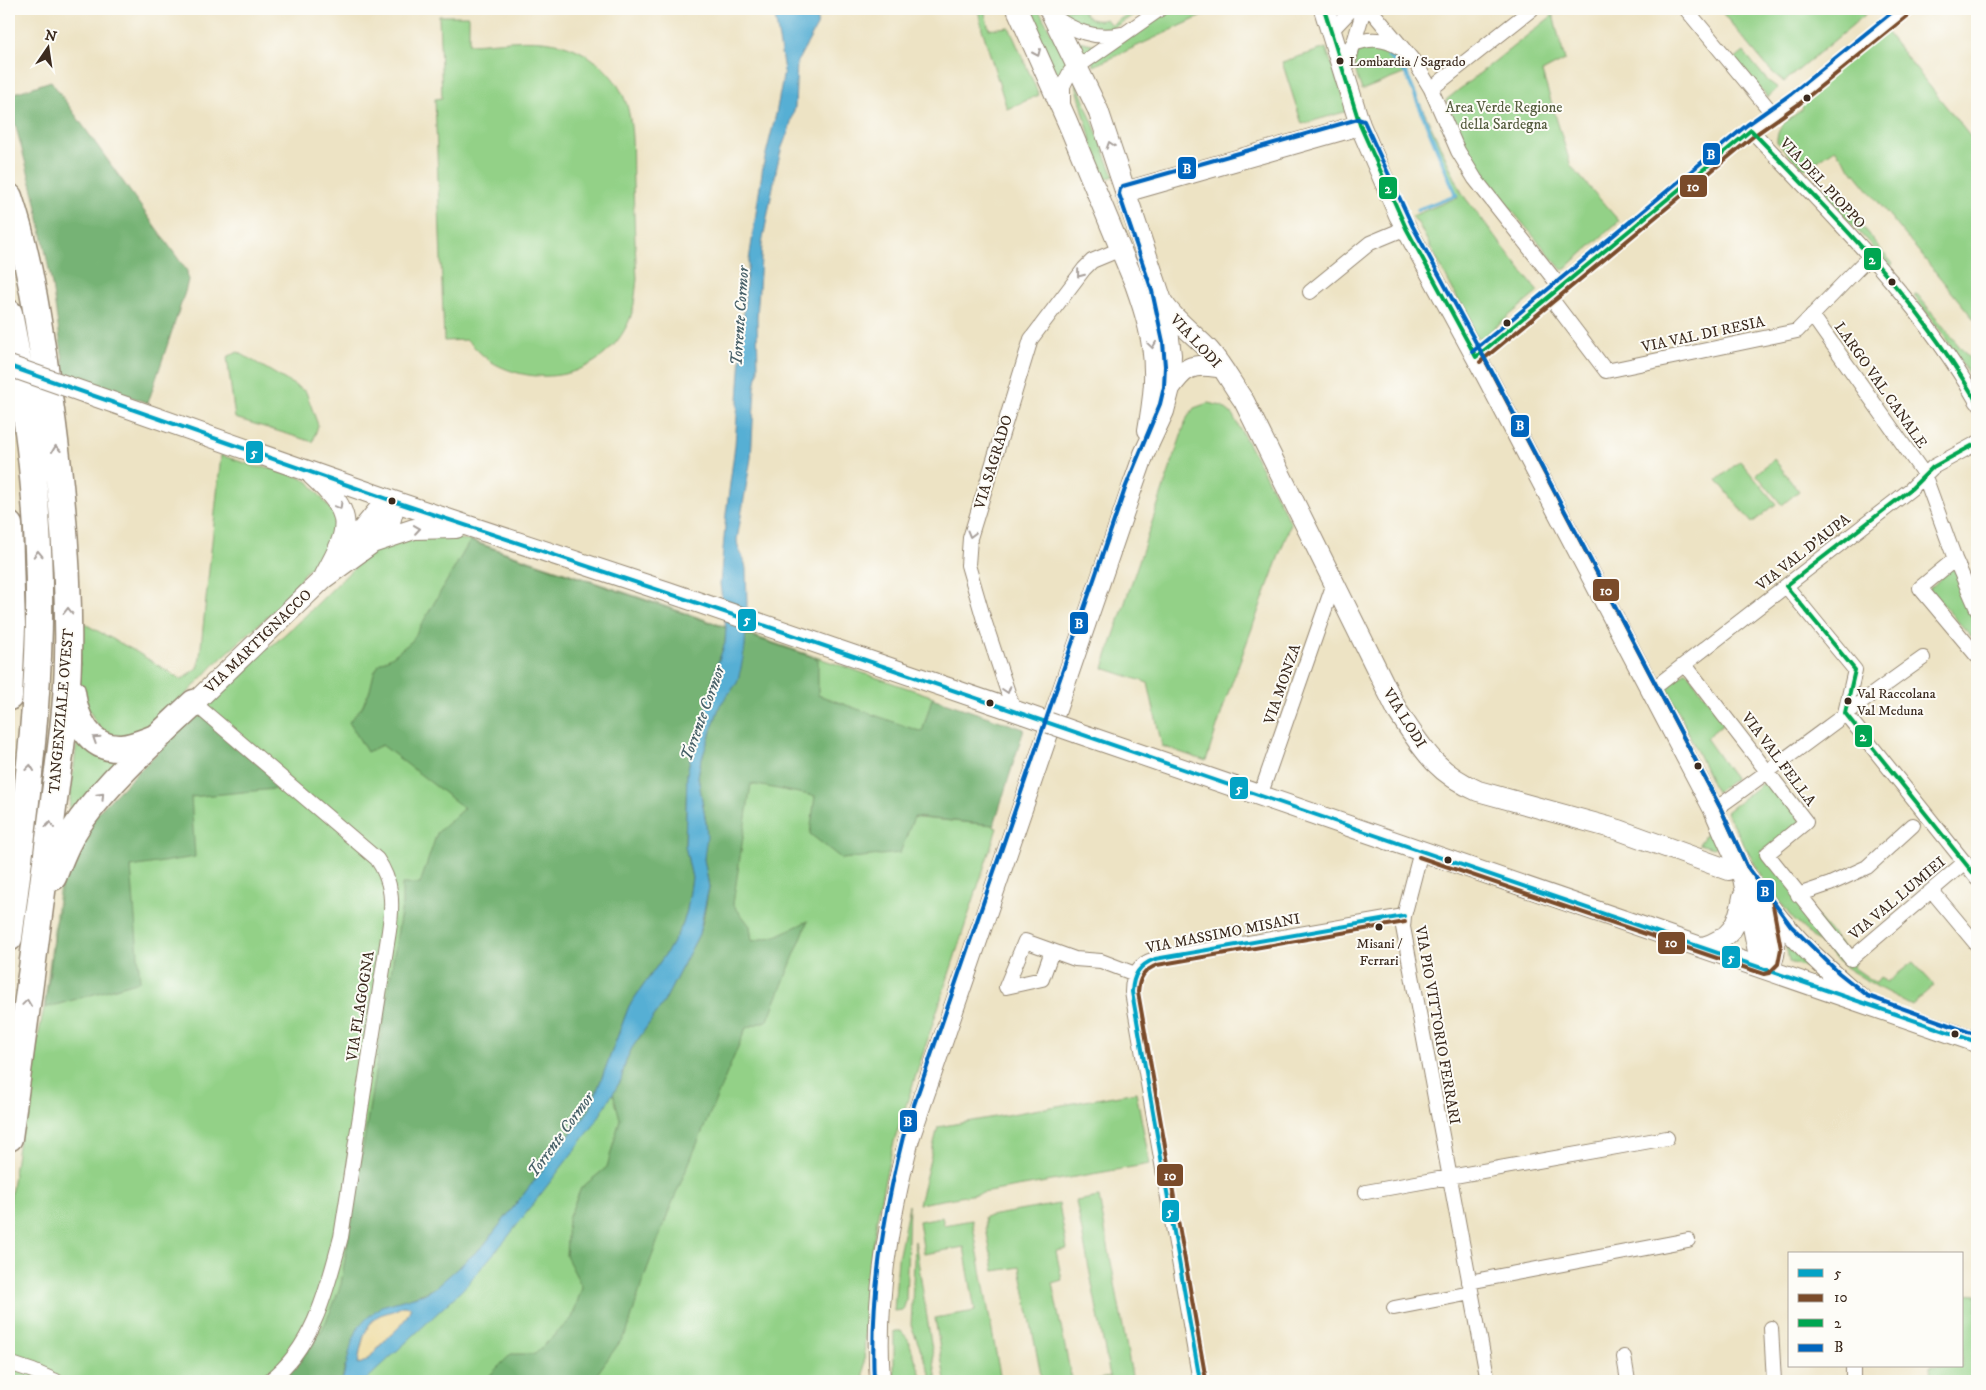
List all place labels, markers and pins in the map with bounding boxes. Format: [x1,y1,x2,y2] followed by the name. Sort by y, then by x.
[1349,53,1466,71] place label: Lombardia / Sagrado
[1335,56,1345,66] marker: Lombardia / Sagrado
[1802,93,1812,103] unlabelled marker
[1887,277,1897,287] unlabelled marker
[1502,318,1512,328] unlabelled marker
[387,496,397,506] unlabelled marker
[1856,685,1936,720] place label: Val Raccolana Val Meduna
[1843,696,1853,706] marker: Val Raccolana Val Meduna
[985,698,995,708] unlabelled marker
[1693,761,1703,771] unlabelled marker
[1443,855,1453,865] unlabelled marker
[1374,922,1384,932] marker: Misani / Ferrari
[1357,935,1403,970] place label: Misani / Ferrari
[1950,1029,1960,1039] unlabelled marker

